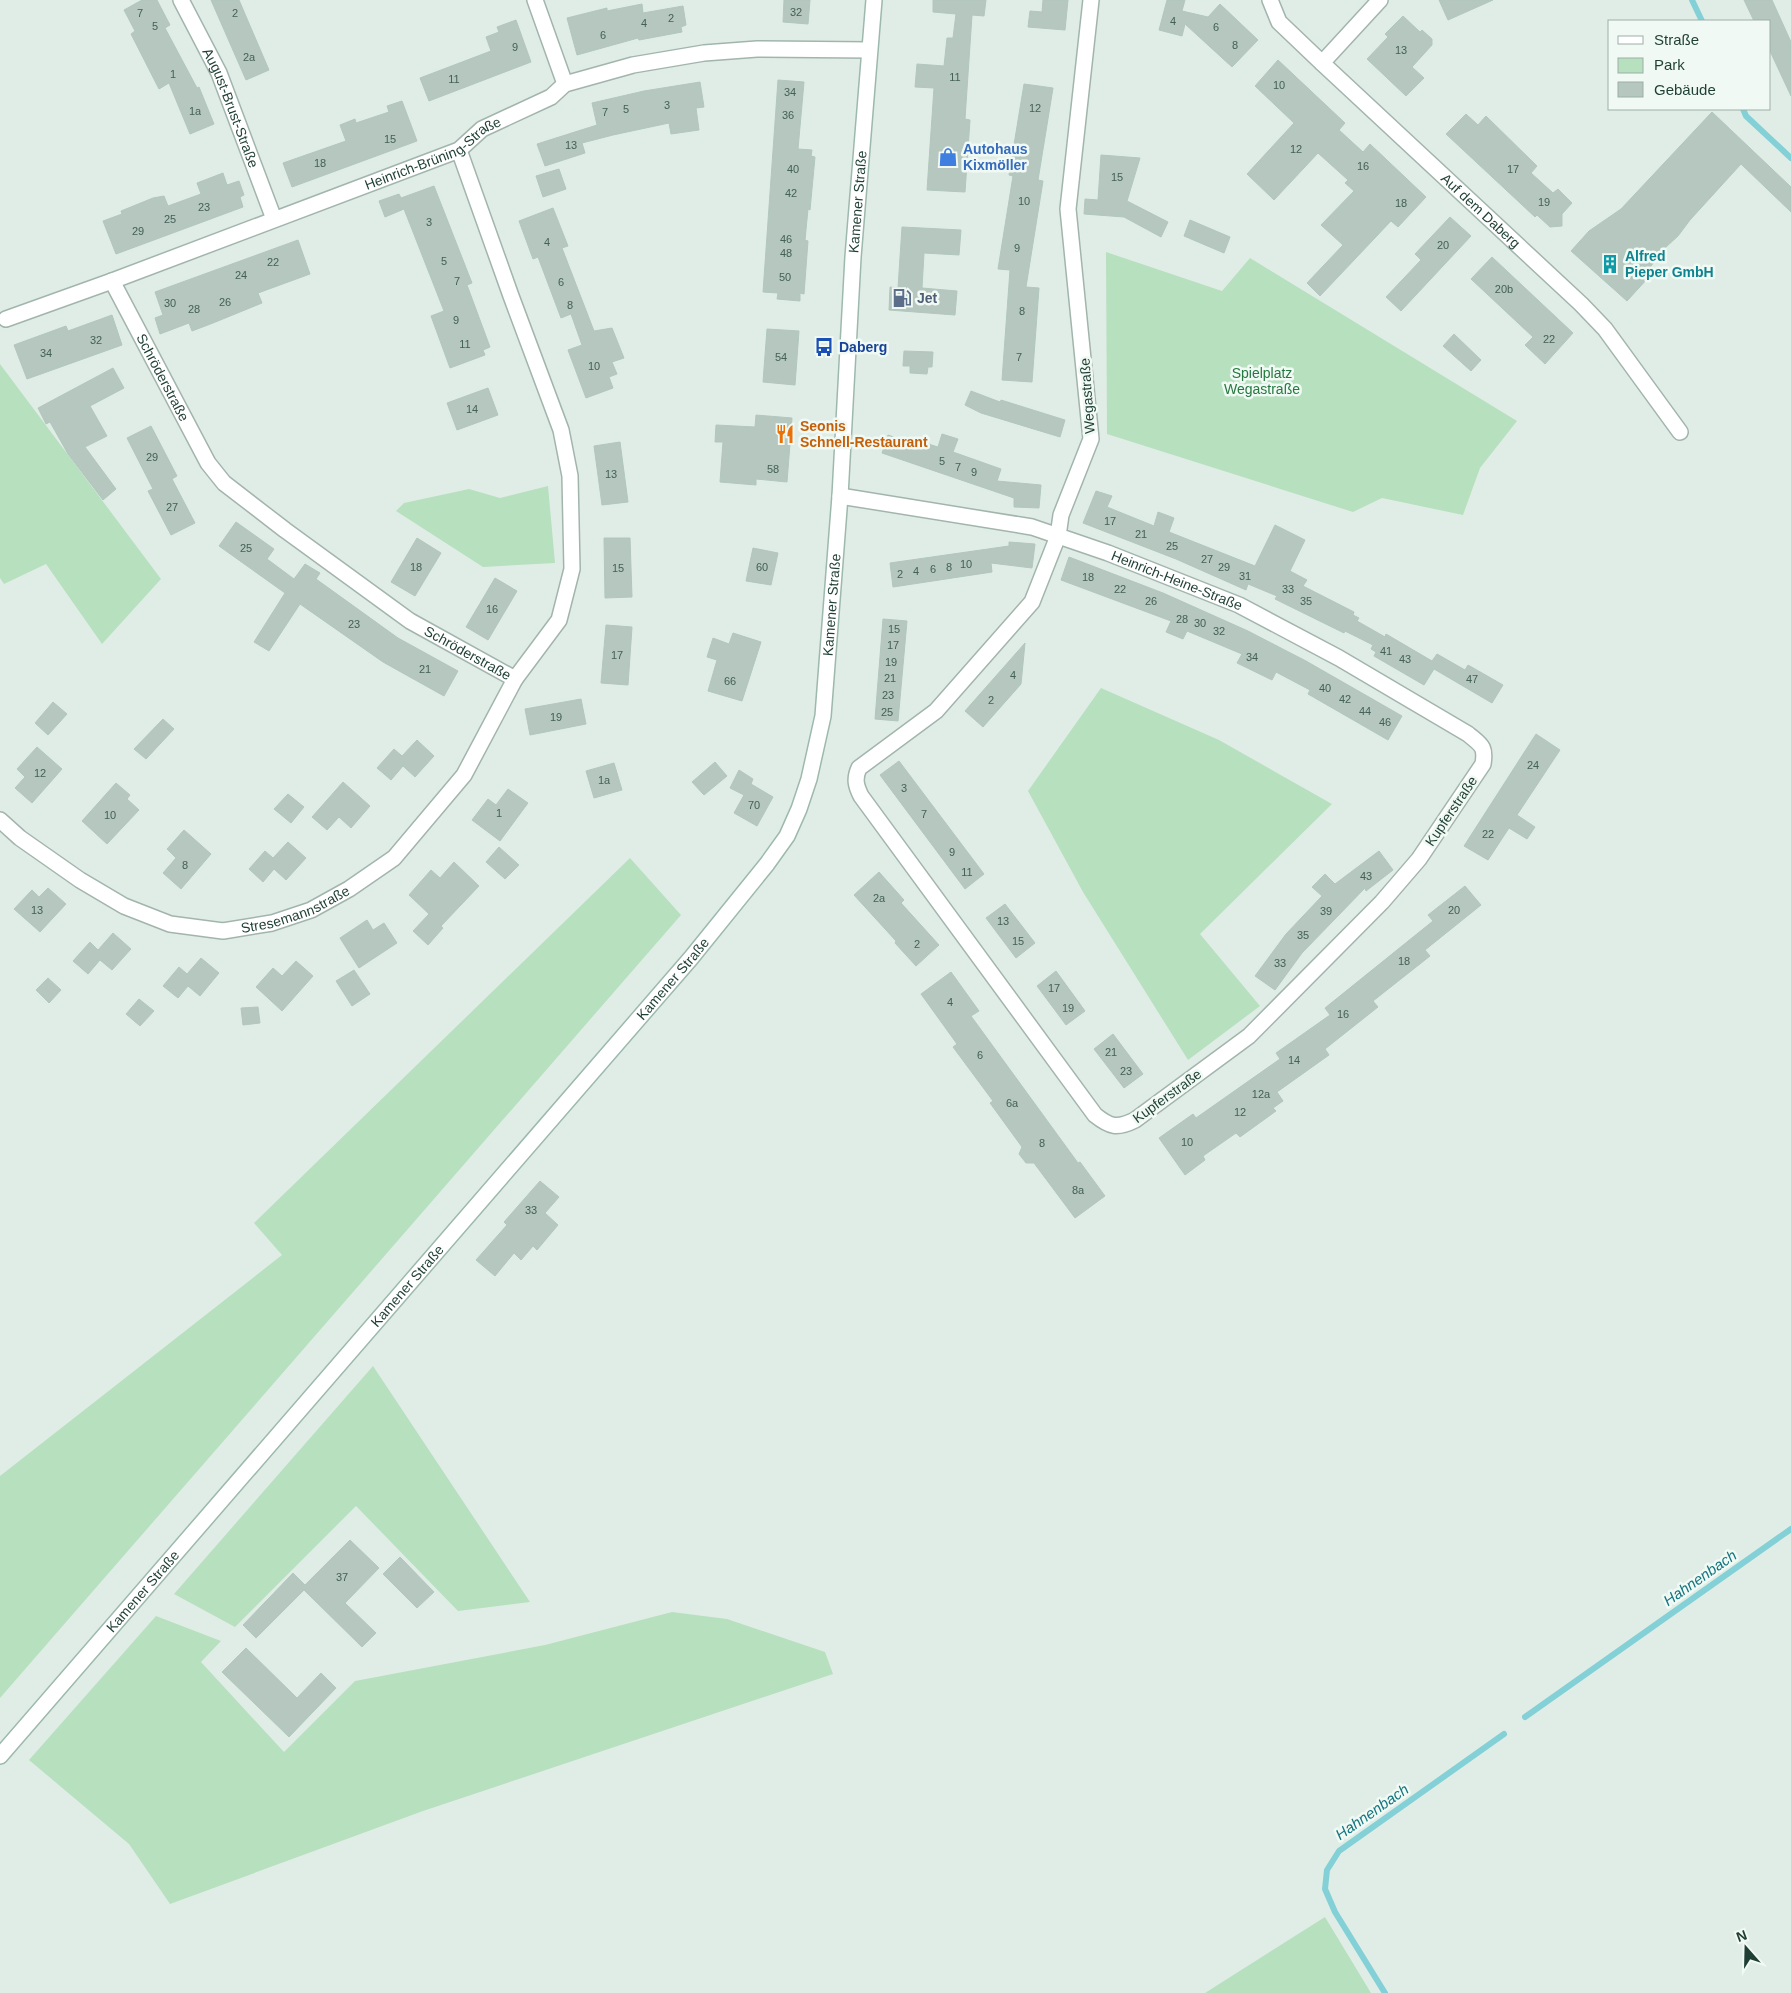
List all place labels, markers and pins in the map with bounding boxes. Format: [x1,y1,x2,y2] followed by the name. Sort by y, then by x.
[963,141,1028,173] place label: Autohaus Kixmöller
[937,146,959,168] shop icon: Autohaus Kixmöller
[1625,248,1714,280] place label: Alfred Pieper GmbH
[1599,253,1621,275] building icon: Alfred Pieper GmbH
[891,287,913,309] fuel station icon: Jet
[917,290,938,306] place label: Jet
[813,336,835,358] bus stop icon: Daberg
[839,339,887,355] place label: Daberg
[800,418,928,450] place label: Seonis Schnell-Restaurant
[774,423,796,445] restaurant icon: Seonis Schnell-Restaurant

